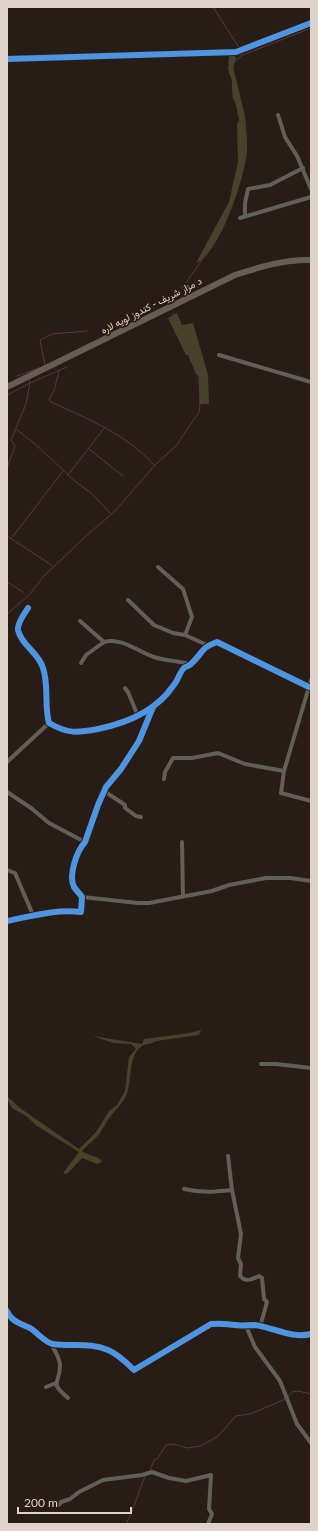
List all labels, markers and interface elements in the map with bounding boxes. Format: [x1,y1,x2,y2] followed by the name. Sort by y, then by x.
[98,274,204,337] street label: د مزار شریف - کندوز لویه لاره
[18,1489,131,1515] scale bar
[24,1495,58,1510] text: 200 m

